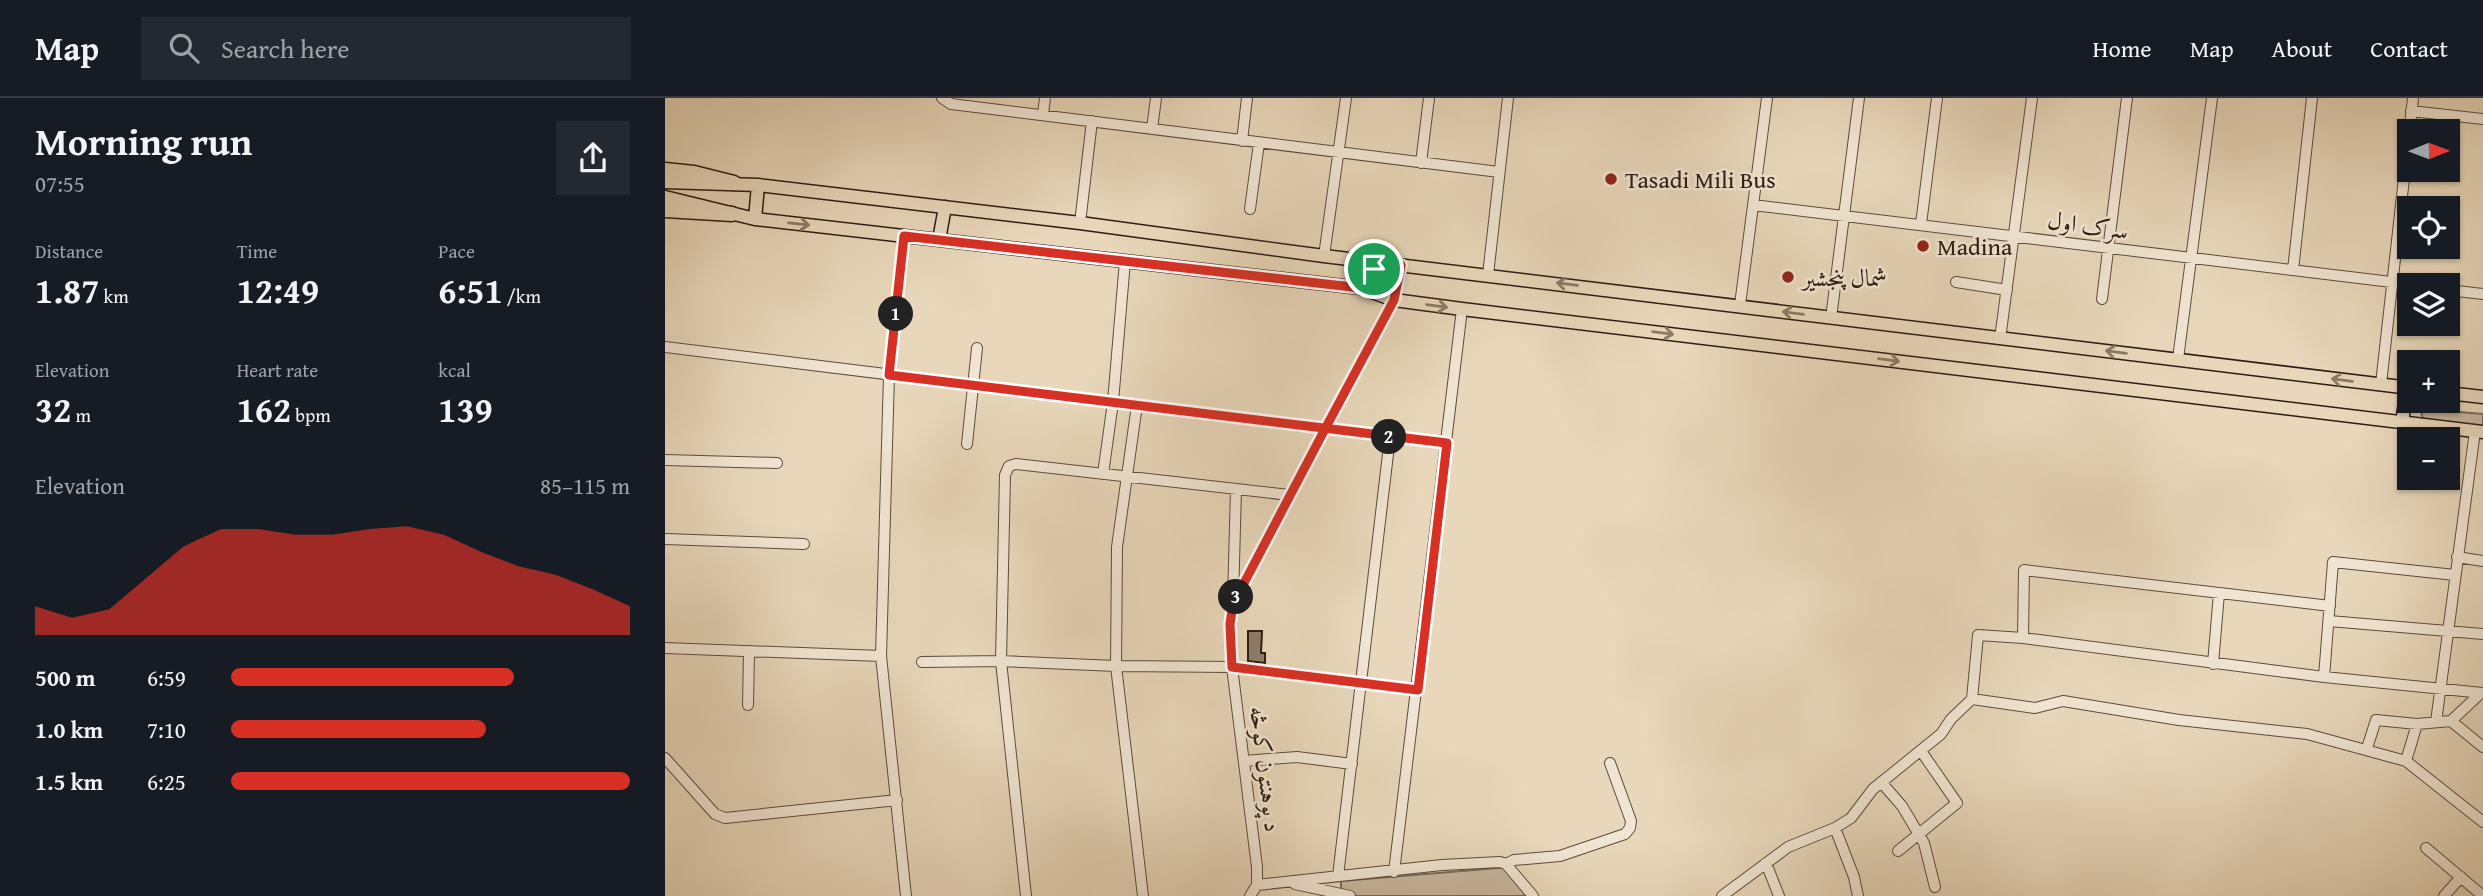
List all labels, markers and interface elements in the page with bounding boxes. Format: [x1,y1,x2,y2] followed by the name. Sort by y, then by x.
[141,17,631,80] search box
[35,24,99,72] text: Map
[165,29,203,67] icon: search
[221,29,349,68] text: Search here
[2093,31,2152,66] text: Home
[2190,31,2234,66] text: Map
[2272,31,2332,66] text: About
[2370,31,2448,66] text: Contact
[35,113,252,169] text: Morning run
[2397,119,2461,182] north arrow
[2397,119,2460,490] map controls
[556,121,630,195] button: share
[1625,162,1776,197] place label: Tasadi Mili Bus
[35,167,85,200] text: 07:55
[1603,171,1619,187] marker: Tasadi Mili Bus
[2397,196,2460,259] button: locate
[2045,202,2131,248] street label: سرک‌ اول
[787,218,810,231] one-way arrow
[1937,229,2013,264] place label: Madina
[35,237,103,265] text: Distance
[237,237,277,265] text: Time
[438,237,475,265] text: Pace
[1915,238,1931,254] marker: Madina
[1344,239,1404,299] pin
[1355,250,1393,288] icon: arrive
[1799,260,1887,295] place label: شمال پنجشیر
[35,265,99,316] text: 1.87
[237,265,319,316] text: 12:49
[438,265,503,316] text: 6:51
[1780,269,1796,285] marker: شمال پنجشیر
[2397,273,2460,336] button: layers
[1557,278,1579,291] one-way arrow
[99,282,129,310] text: km
[503,282,541,310] text: /km
[879,296,913,332] pin: 1
[891,299,900,327] text: 1
[1425,299,1448,312] one-way arrow
[1782,306,1805,319] one-way arrow
[1651,327,1674,340] one-way arrow
[2105,345,2128,358] one-way arrow
[2397,350,2460,413] button: +
[1877,354,1900,367] one-way arrow
[35,356,109,384] text: Elevation
[237,356,318,384] text: Heart rate
[438,356,471,384] text: kcal
[2331,373,2354,386] one-way arrow
[35,384,71,435] text: 32
[237,384,291,435] text: 162
[438,384,493,435] text: 139
[71,401,91,429] text: m
[291,401,331,429] text: bpm
[1371,420,1407,454] pin: 2
[1384,422,1393,450] text: 2
[2397,427,2460,490] button: −
[35,469,125,502] text: Elevation
[540,469,630,502] text: 85–115 m
[1219,580,1253,614] pin: 3
[1231,582,1240,610] text: 3
[35,661,96,694] text: 500 m
[147,661,186,694] text: 6:59
[1241,704,1291,834] street label: د پوهنتون کوڅه
[35,713,103,746] text: 1.0 km
[147,713,186,746] text: 7:10
[35,765,103,798] text: 1.5 km
[147,765,186,798] text: 6:25

